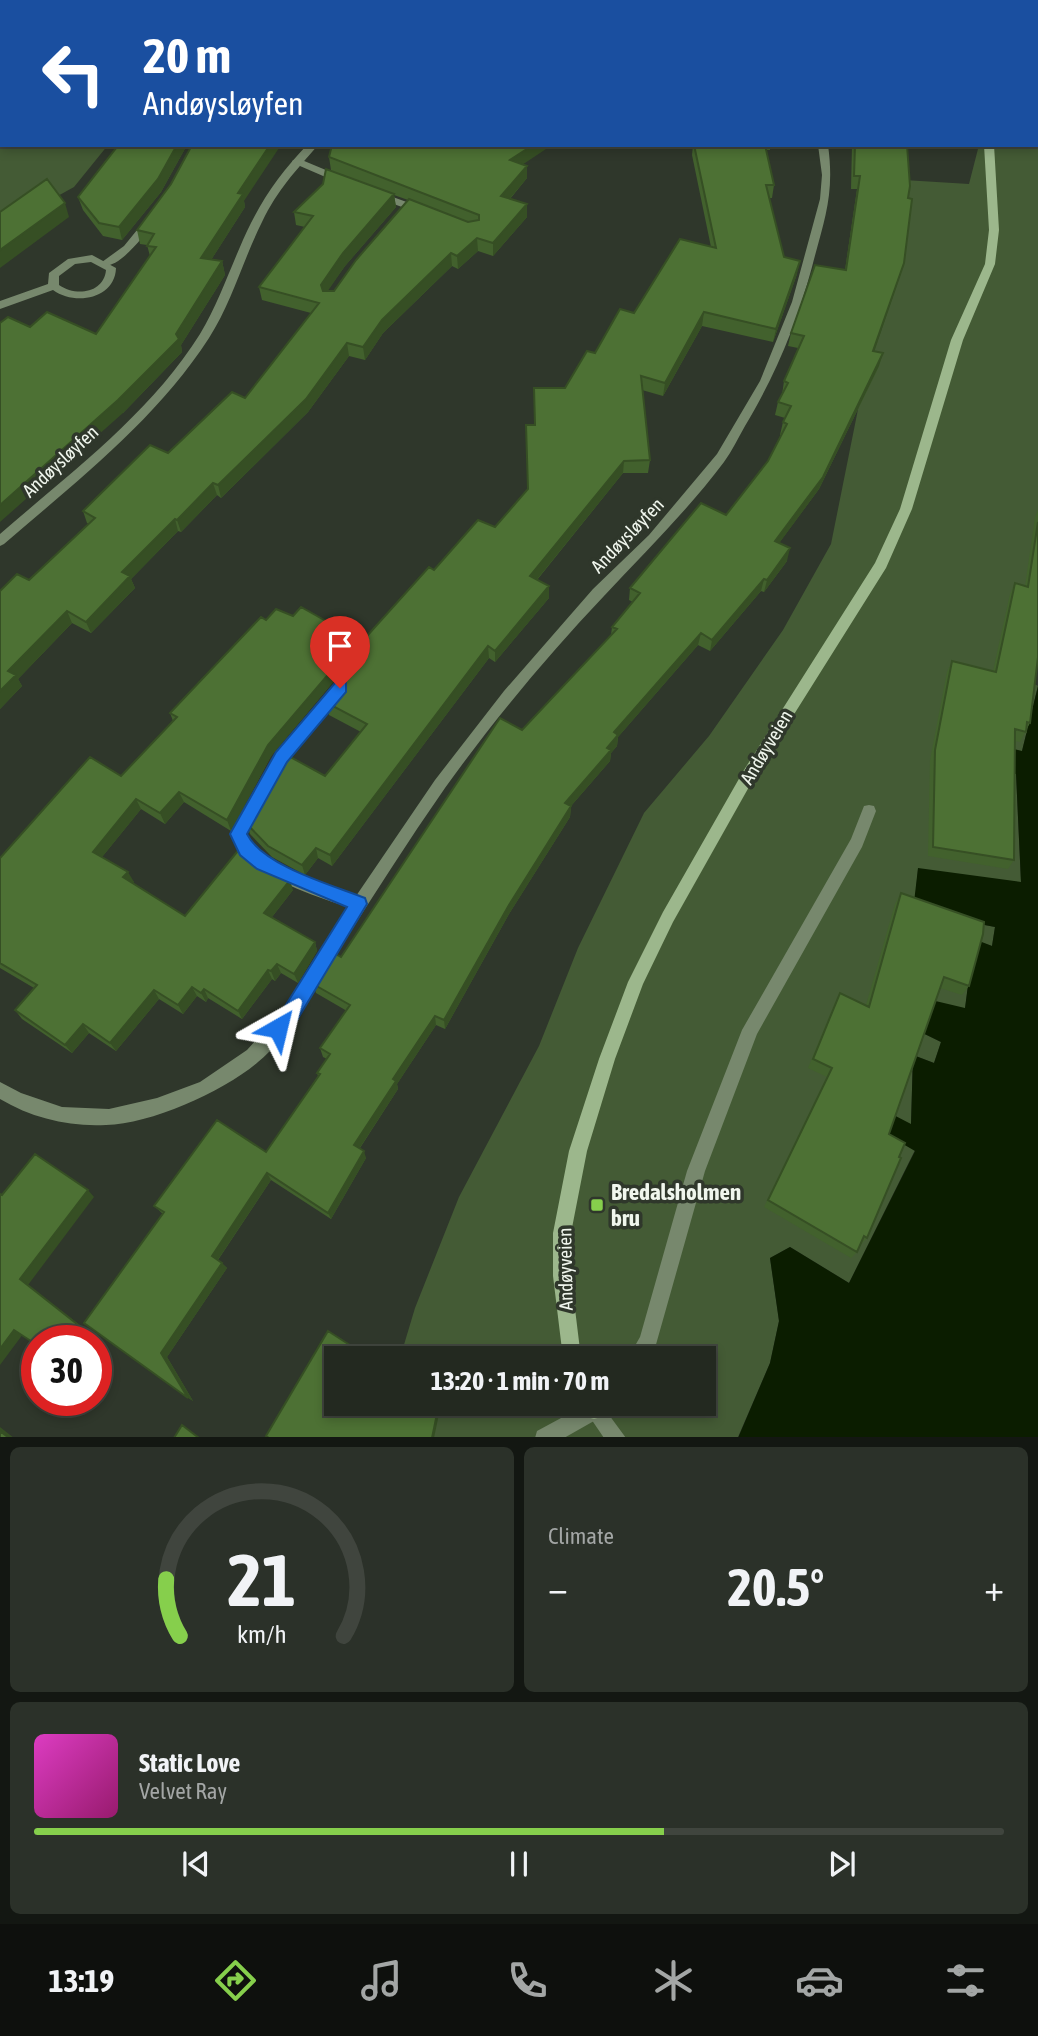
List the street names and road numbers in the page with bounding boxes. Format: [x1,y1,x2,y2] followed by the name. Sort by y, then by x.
[18,420,102,502] street label: Andøysløyfen
[586,493,668,577] street label: Andøysløyfen
[735,706,797,788] street label: Andøyveien
[553,1228,577,1310] street label: Andøyveien

